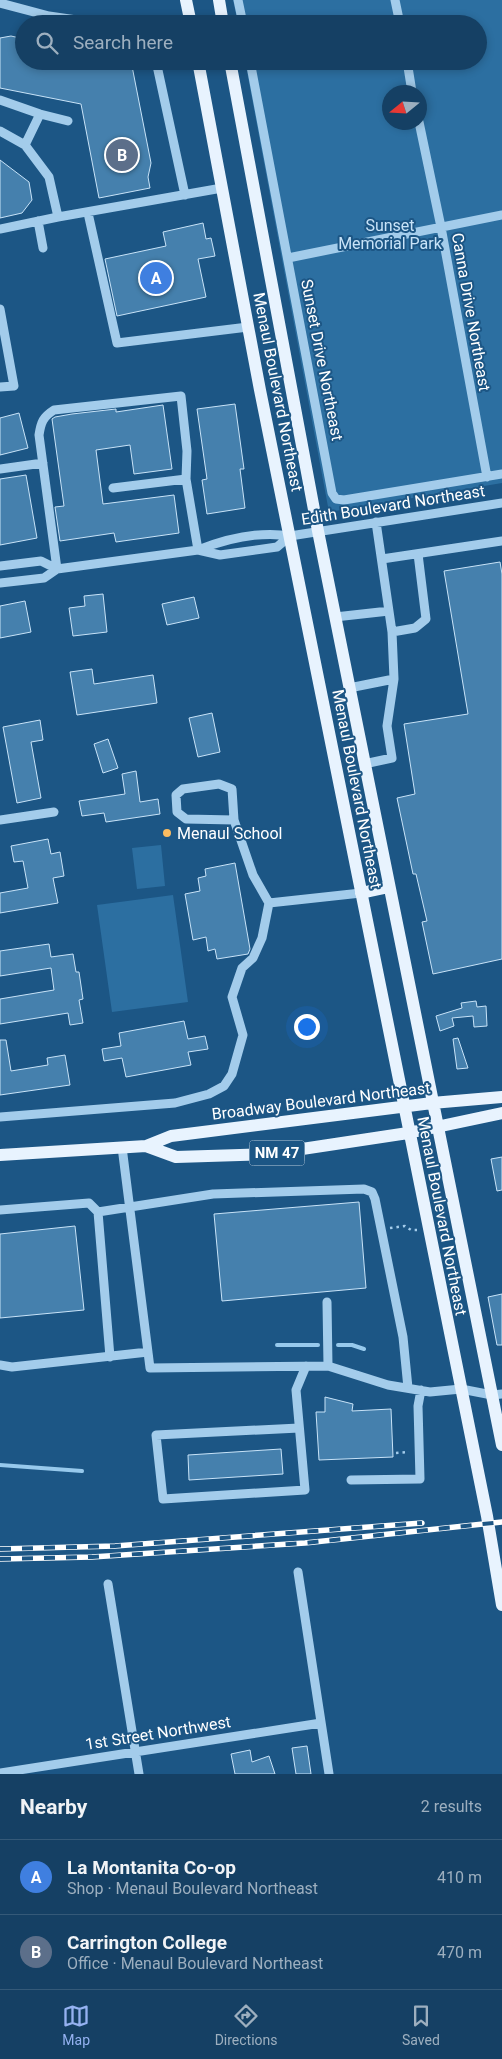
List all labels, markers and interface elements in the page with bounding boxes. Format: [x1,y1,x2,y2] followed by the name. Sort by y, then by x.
[15,15,487,70] search box
[33,29,61,57] icon: search
[73,31,173,54] text: Search here
[382,85,427,130] north arrow
[106,136,138,174] pin: B
[338,216,443,253] park label: Sunset Memorial Park
[448,231,494,393] street label: Canna Drive Northeast
[140,259,172,297] pin: A
[297,278,347,442] street label: Sunset Drive Northeast
[249,291,307,493] street label: Menaul Boulevard Northeast
[300,481,486,529] street label: Edith Boulevard Northeast
[328,688,386,890] street label: Menaul Boulevard Northeast
[177,824,283,843] place label: Menaul School
[161,827,173,839] marker: Menaul School
[294,1014,320,1040] your location
[211,1078,431,1124] street label: Broadway Boulevard Northeast
[413,1115,471,1317] street label: Menaul Boulevard Northeast
[250,1140,304,1166] road number: NM 47
[84,1712,232,1754] street label: 1st Street Northwest
[20,1795,87,1819] text: Nearby
[421,1797,482,1816] text: 2 results
[67,1856,236,1879] text: La Montanita Co-op
[31,1868,41,1887] text: A
[437,1868,482,1887] text: 410 m
[67,1879,318,1898] text: Shop · Menaul Boulevard Northeast
[67,1931,227,1954] text: Carrington College
[31,1943,41,1962] text: B
[437,1943,482,1962] text: 470 m
[67,1954,323,1973] text: Office · Menaul Boulevard Northeast
[62,2002,90,2048] tab: Map
[215,2002,278,2048] tab: Directions
[402,2002,440,2048] tab: Saved

